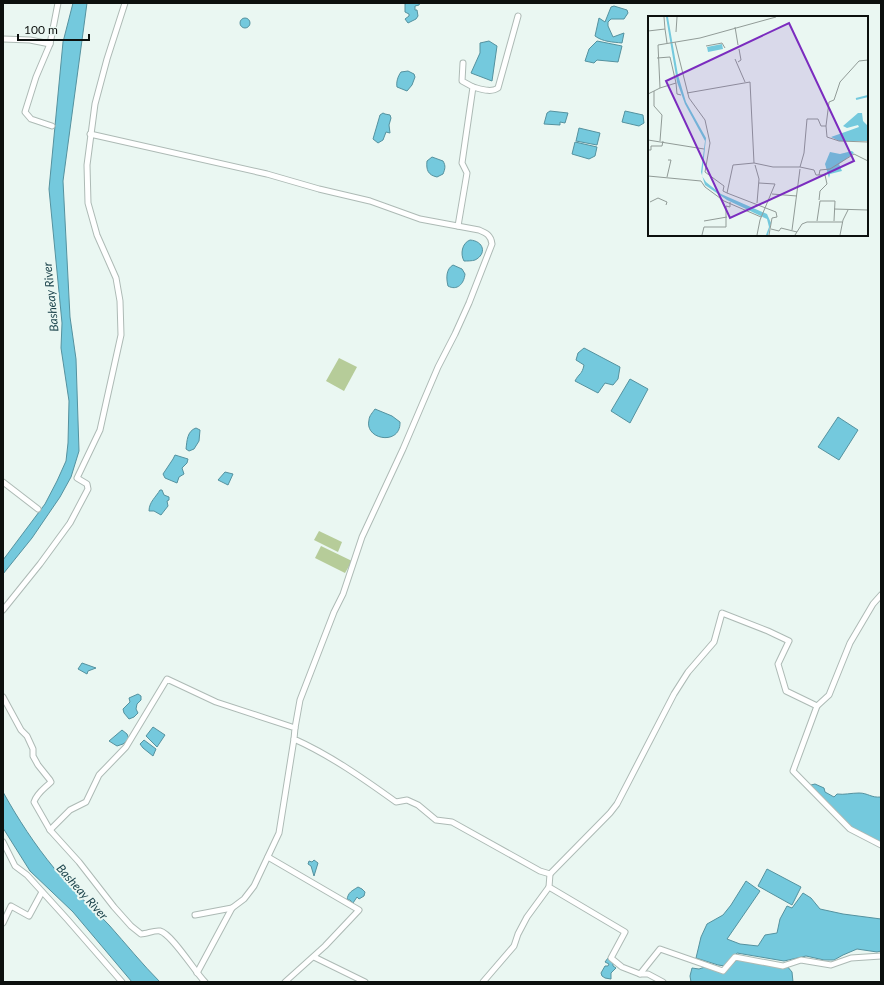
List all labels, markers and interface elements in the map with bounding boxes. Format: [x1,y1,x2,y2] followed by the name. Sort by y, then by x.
[18,16,89,42] scale bar
[648,16,868,236] inset map
[24,22,58,37] text: 100 m
[39,261,62,333] water label: Basheay River
[53,861,112,923] water label: Basheay River

